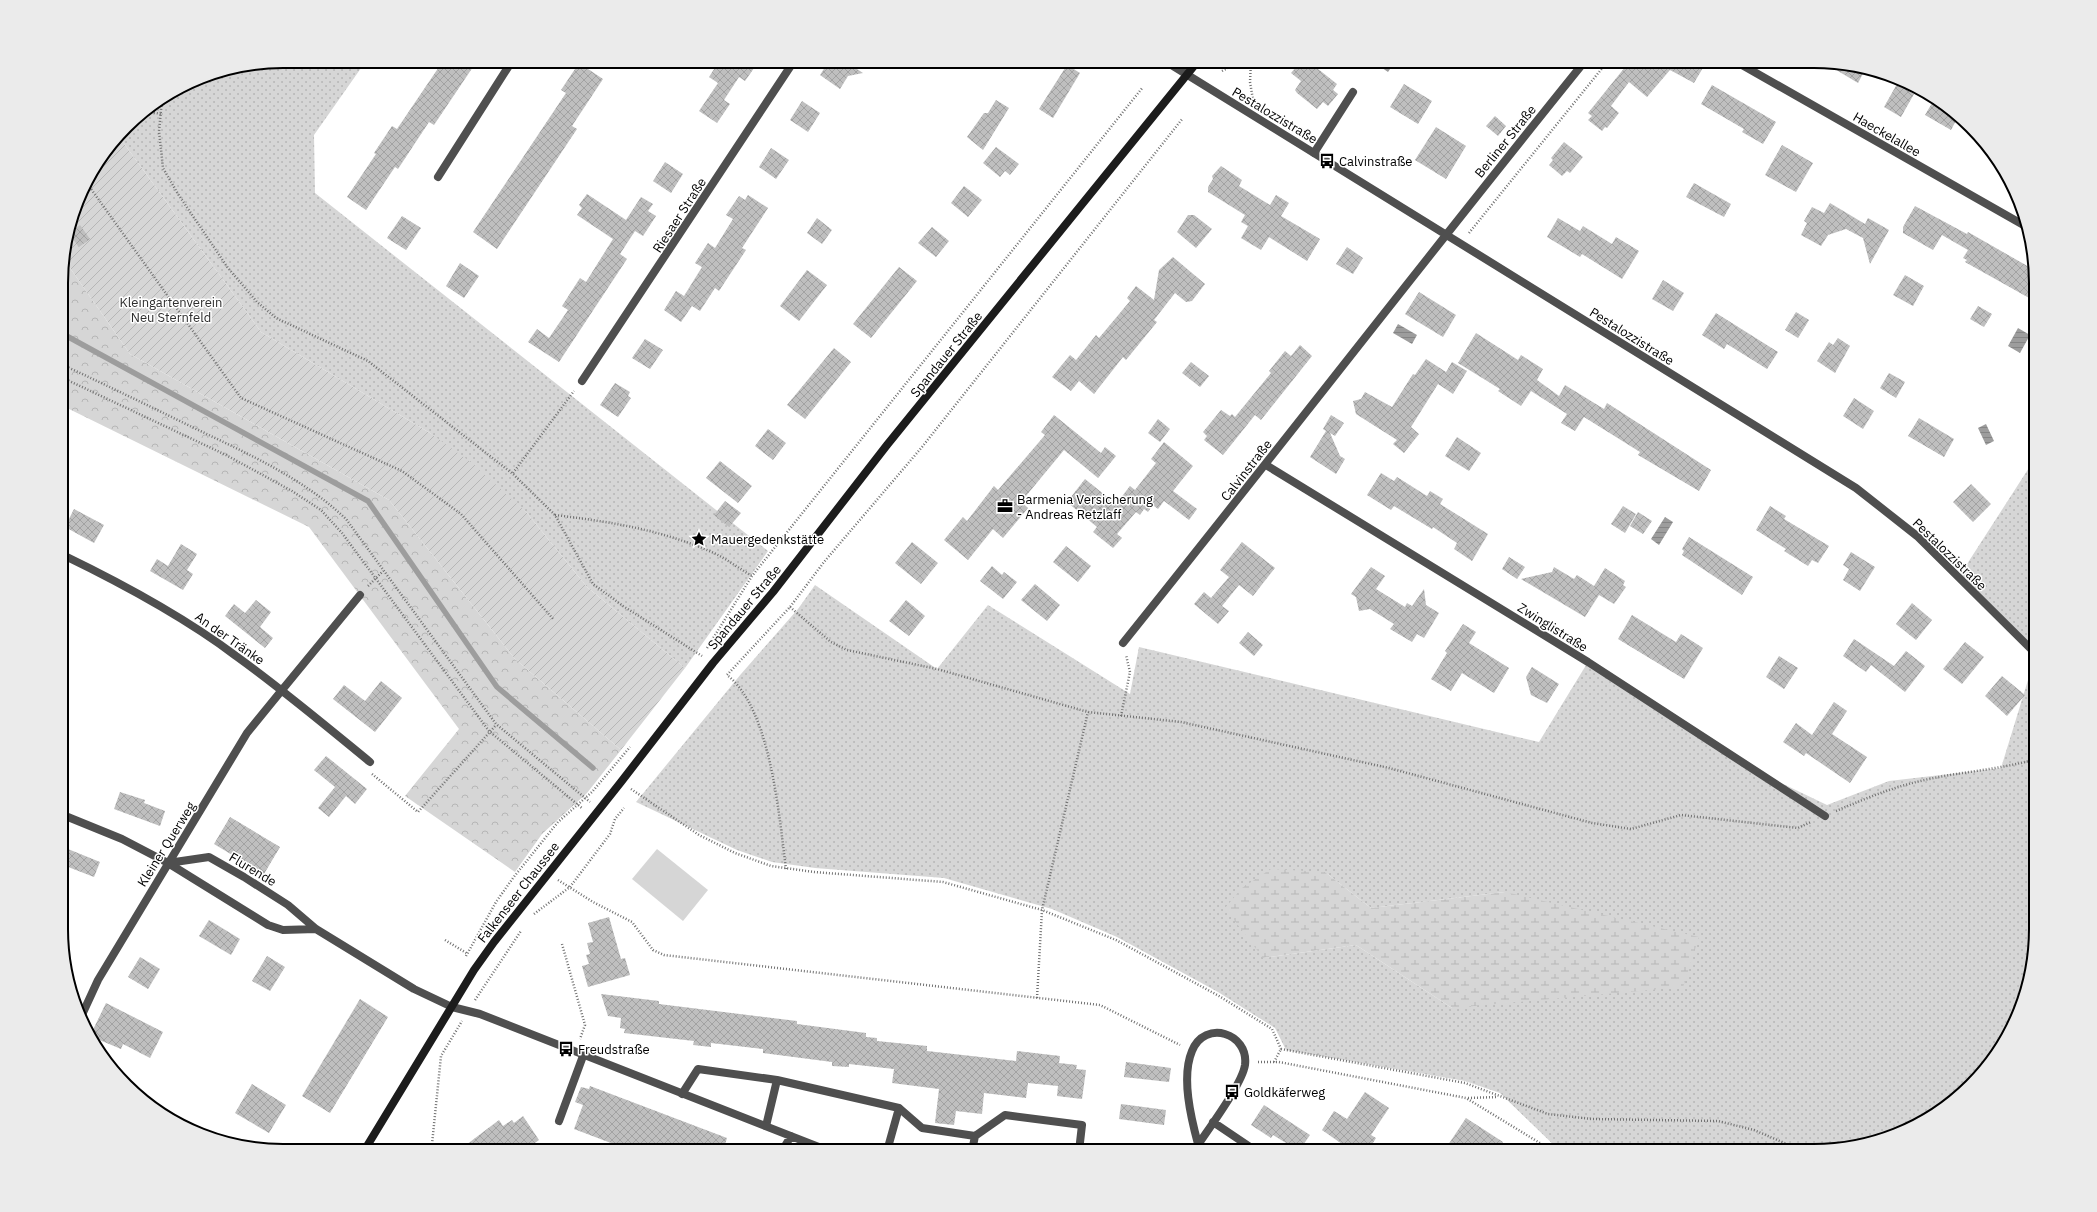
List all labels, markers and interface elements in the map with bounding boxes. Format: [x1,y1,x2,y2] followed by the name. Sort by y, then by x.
[1229,83,1320,148] street label: Pestalozzistraße
[1471,101,1540,181] street label: Berliner Straße
[1850,108,1924,161] street label: Haeckelallee
[1318,152,1336,170] bus stop icon: Calvinstraße
[1339,153,1412,170] place label: Calvinstraße
[649,174,710,256] street label: Riesaer Straße
[120,294,222,326] park label: Kleingartenverein Neu Sternfeld
[1586,304,1677,369] street label: Pestalozzistraße
[907,308,986,401] street label: Spandauer Straße
[1217,436,1276,504] street label: Calvinstraße
[1017,491,1153,523] place label: Barmenia Versicherung - Andreas Retzlaff
[996,497,1014,515] office icon: Barmenia Versicherung - Andreas Retzlaff
[1909,515,1990,594] street label: Pestalozzistraße
[690,530,708,548] place icon: Mauergedenkstätte
[711,531,824,548] place label: Mauergedenkstätte
[704,561,785,653] street label: Spandauer Straße
[1514,599,1591,656] street label: Zwinglistraße
[192,608,268,669] street label: An der Tränke
[134,799,199,890] street label: Kleiner Querweg
[474,838,563,946] street label: Falkenseer Chaussee
[226,849,279,890] street label: Flurende
[557,1040,575,1058] bus stop icon: Freudstraße
[578,1041,650,1058] place label: Freudstraße
[1223,1083,1241,1101] bus stop icon: Goldkäferweg
[1244,1084,1325,1101] place label: Goldkäferweg

